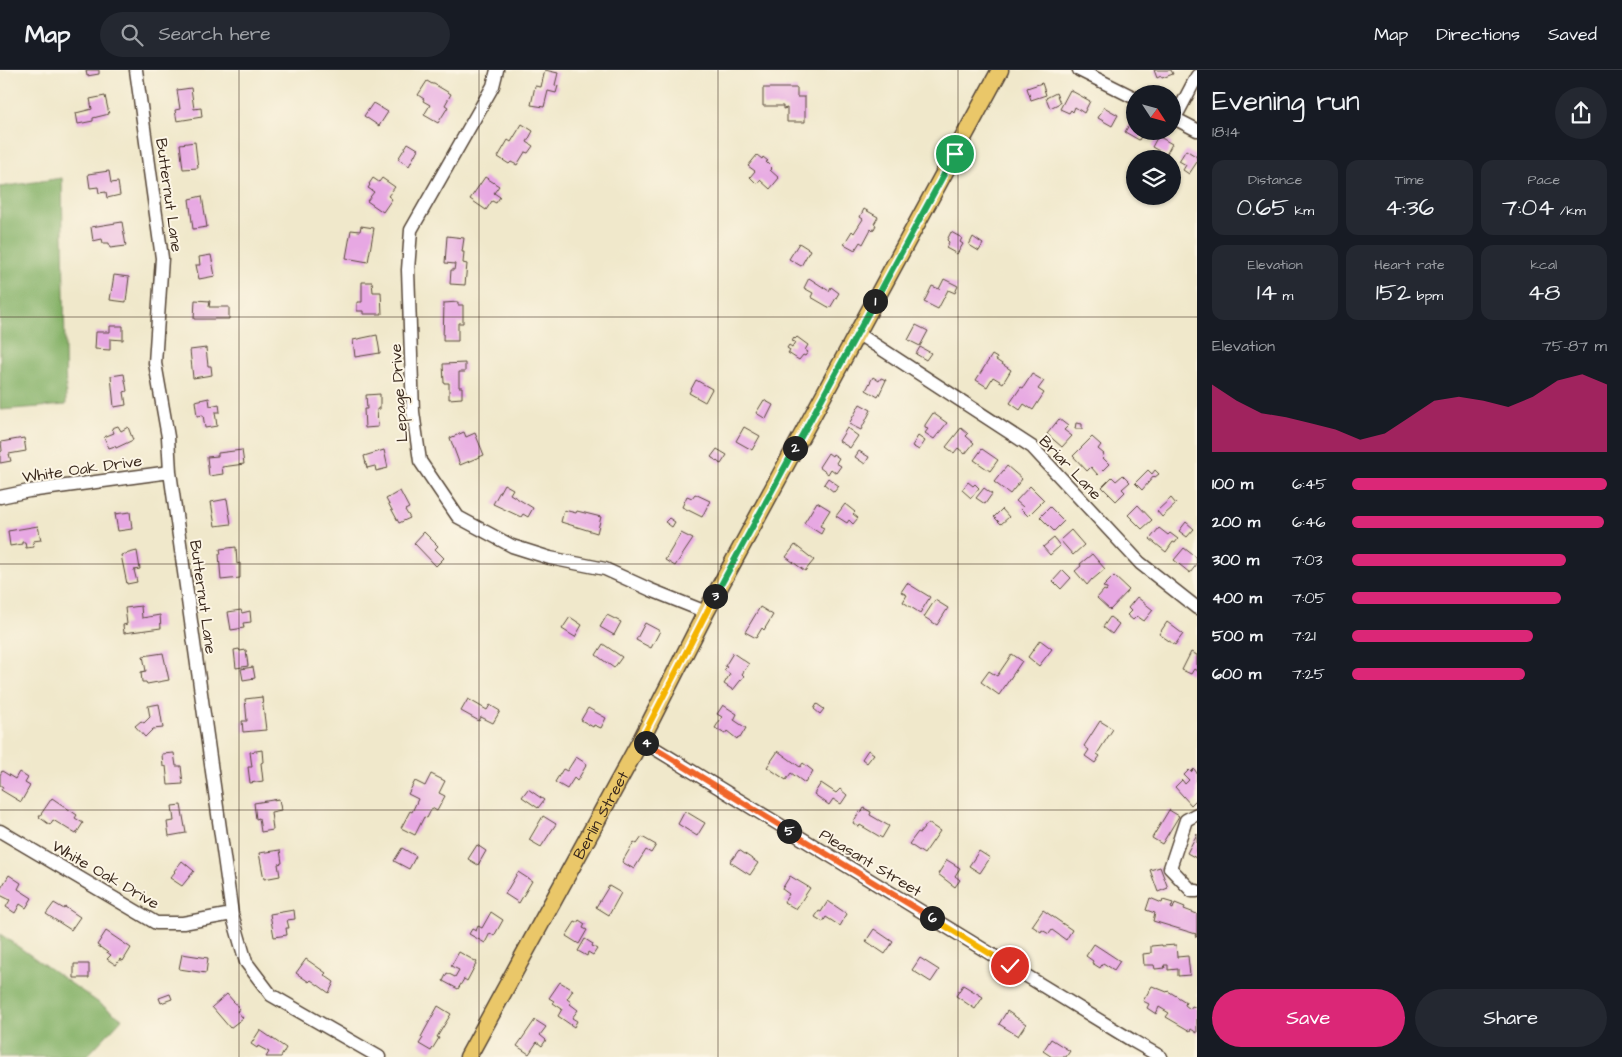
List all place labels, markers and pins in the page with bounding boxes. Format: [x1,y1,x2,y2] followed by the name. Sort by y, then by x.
[934,133,976,175] pin
[862,288,888,314] pin: 1
[782,436,808,460] pin: 2
[702,584,728,608] pin: 3
[634,730,658,756] pin: 4
[776,818,802,844] pin: 5
[920,906,944,930] pin: 6
[989,945,1031,987] pin

